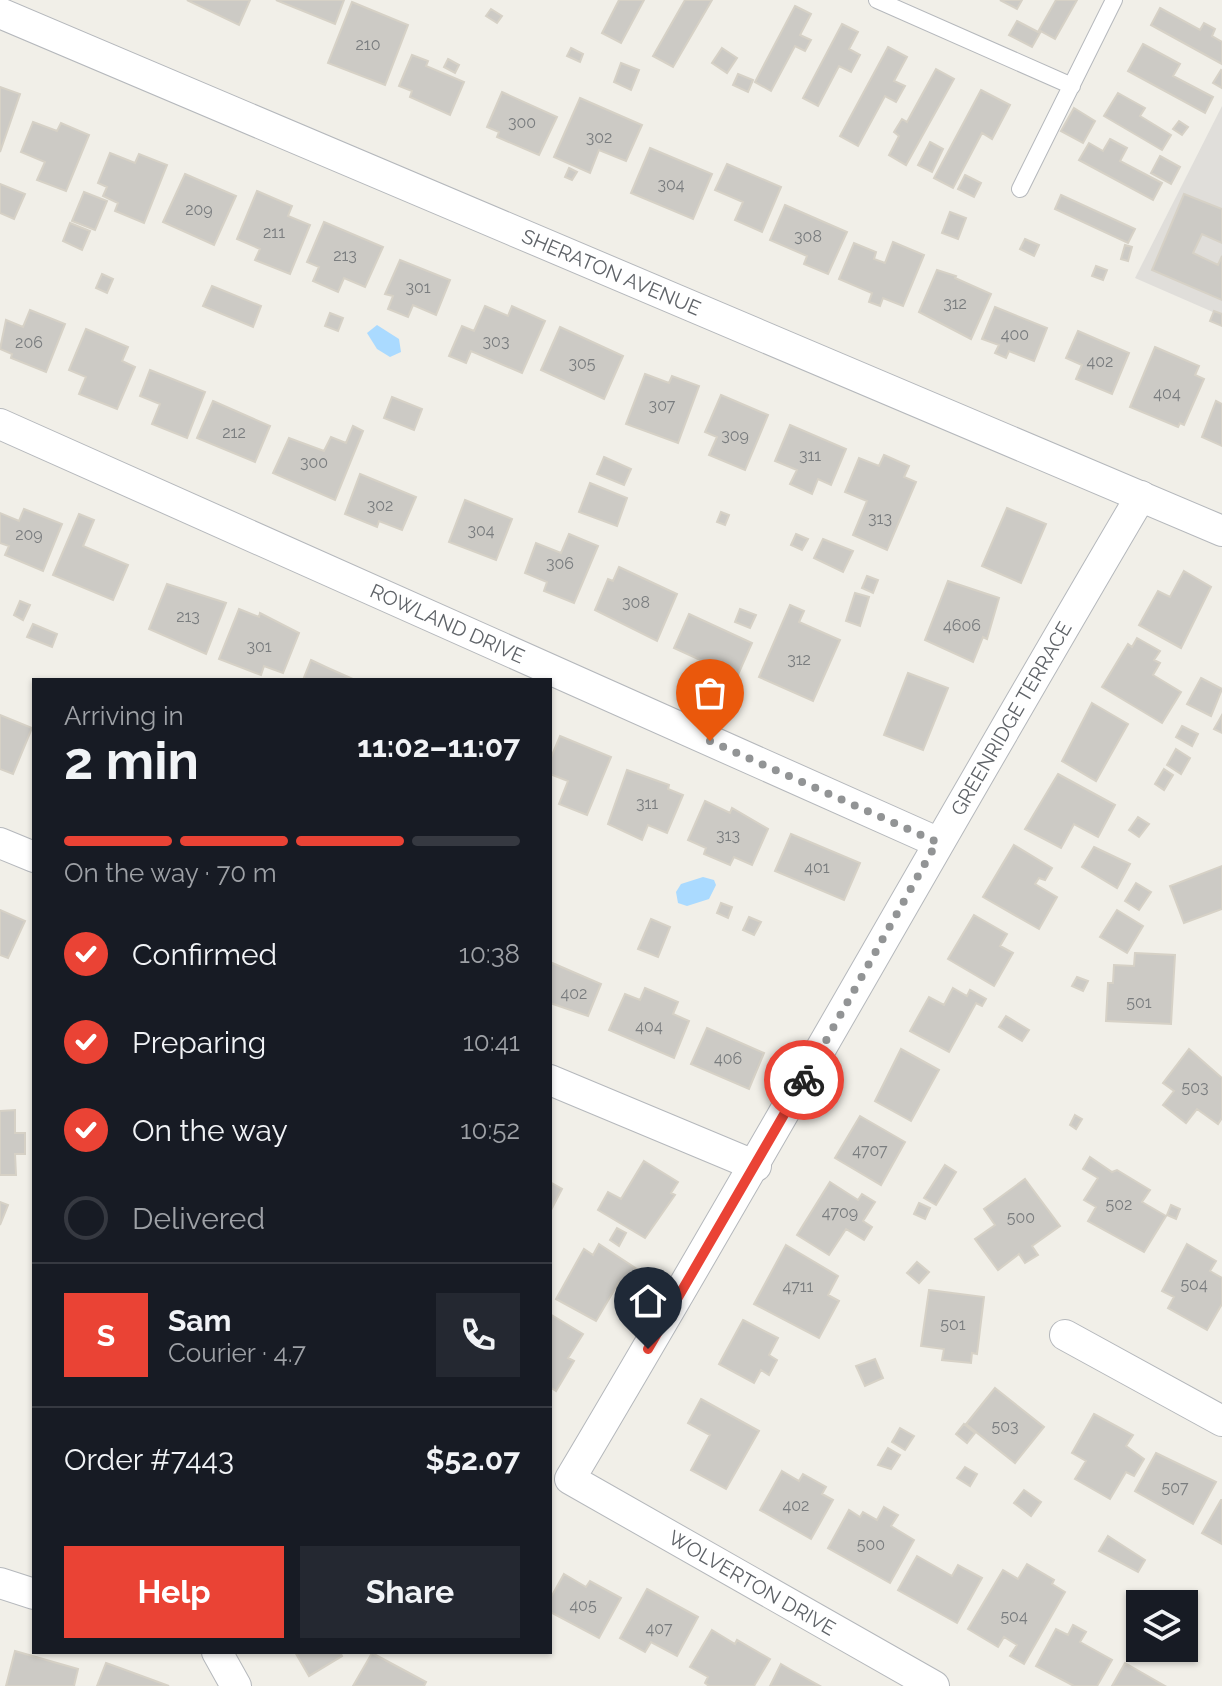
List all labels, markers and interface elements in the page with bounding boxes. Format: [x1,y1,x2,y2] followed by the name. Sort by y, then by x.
[356,35,380,54] house number: 210
[508,113,536,132] house number: 300
[586,128,612,147] house number: 302
[657,175,685,194] house number: 304
[185,200,213,219] house number: 209
[263,223,285,242] house number: 211
[518,224,704,321] street label: SHERATON AVENUE
[794,227,822,246] house number: 308
[333,246,357,265] house number: 213
[405,278,431,297] house number: 301
[943,294,967,313] house number: 312
[1001,325,1029,344] house number: 400
[483,332,509,351] house number: 303
[15,333,43,352] house number: 206
[1087,352,1113,371] house number: 402
[568,354,596,373] house number: 305
[1153,384,1181,403] house number: 404
[649,396,676,415] house number: 307
[222,423,246,442] house number: 212
[721,426,749,445] house number: 309
[799,446,821,465] house number: 311
[300,453,328,472] house number: 300
[367,496,393,515] house number: 302
[868,509,892,528] house number: 313
[467,521,495,540] house number: 304
[15,525,43,544] house number: 209
[546,554,574,573] house number: 306
[366,579,528,669] street label: ROWLAND DRIVE
[622,593,650,612] house number: 308
[176,607,200,626] house number: 213
[943,616,981,635] house number: 4606
[946,617,1077,820] street label: GREENRIDGE TERRACE
[246,637,272,656] house number: 301
[787,650,811,669] house number: 312
[676,659,744,741] pin
[688,671,732,715] icon: bag
[64,701,184,731] text: Arriving in
[357,729,520,764] text: 11:02–11:07
[64,730,199,791] text: 2 min
[636,794,658,813] house number: 311
[716,826,740,845] house number: 313
[64,858,277,888] text: On the way · 70 m
[804,858,830,877] house number: 401
[64,932,108,976] icon: check
[132,937,277,972] text: Confirmed
[459,939,520,969] text: 10:38
[561,984,587,1003] house number: 402
[1126,993,1152,1012] house number: 501
[635,1017,663,1036] house number: 404
[64,1020,108,1064] icon: check
[132,1025,266,1060] text: Preparing
[463,1027,520,1057] text: 10:41
[764,1040,844,1120] courier
[714,1049,742,1068] house number: 406
[782,1058,826,1102] icon: bike
[1181,1078,1209,1097] house number: 503
[64,1108,108,1152] icon: check
[132,1113,288,1148] text: On the way
[460,1115,520,1145] text: 10:52
[852,1141,888,1160] house number: 4707
[1106,1195,1132,1214] house number: 502
[132,1201,265,1236] text: Delivered
[822,1203,858,1222] house number: 4709
[1007,1208,1035,1227] house number: 500
[614,1267,682,1349] pin
[1180,1275,1208,1294] house number: 504
[783,1277,814,1296] house number: 4711
[626,1279,670,1323] icon: home
[436,1293,520,1377] button: phone
[168,1303,231,1338] text: Sam
[940,1315,966,1334] house number: 501
[97,1318,115,1353] text: S
[168,1338,306,1368] text: Courier · 4.7
[991,1417,1019,1436] house number: 503
[64,1442,234,1477] text: Order #7443
[425,1442,520,1477] text: $52.07
[1162,1478,1189,1497] house number: 507
[783,1496,809,1515] house number: 402
[664,1525,840,1641] street label: WOLVERTON DRIVE
[857,1535,885,1554] house number: 500
[64,1546,284,1638] button: Help
[300,1546,520,1638] button: Share
[1126,1590,1198,1662] map controls
[1126,1590,1198,1662] button: layers
[569,1596,597,1615] house number: 405
[1000,1607,1028,1626] house number: 504
[646,1619,673,1638] house number: 407

